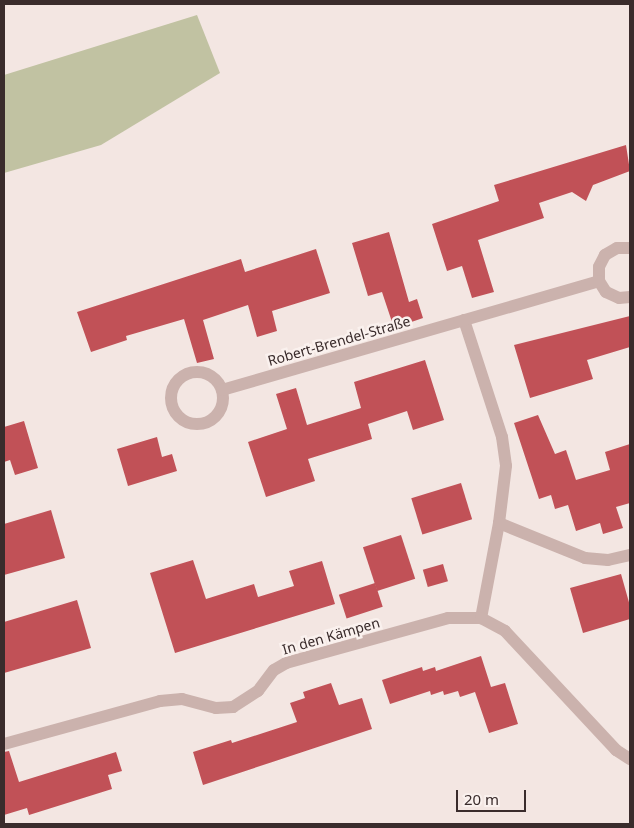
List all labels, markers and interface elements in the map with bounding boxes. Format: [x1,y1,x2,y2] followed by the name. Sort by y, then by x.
[266,313,412,369] street label: Robert-Brendel-Straße
[280,614,382,658] street label: In den Kämpen
[459,780,529,812] scale bar
[464,789,499,809] text: 20 m

